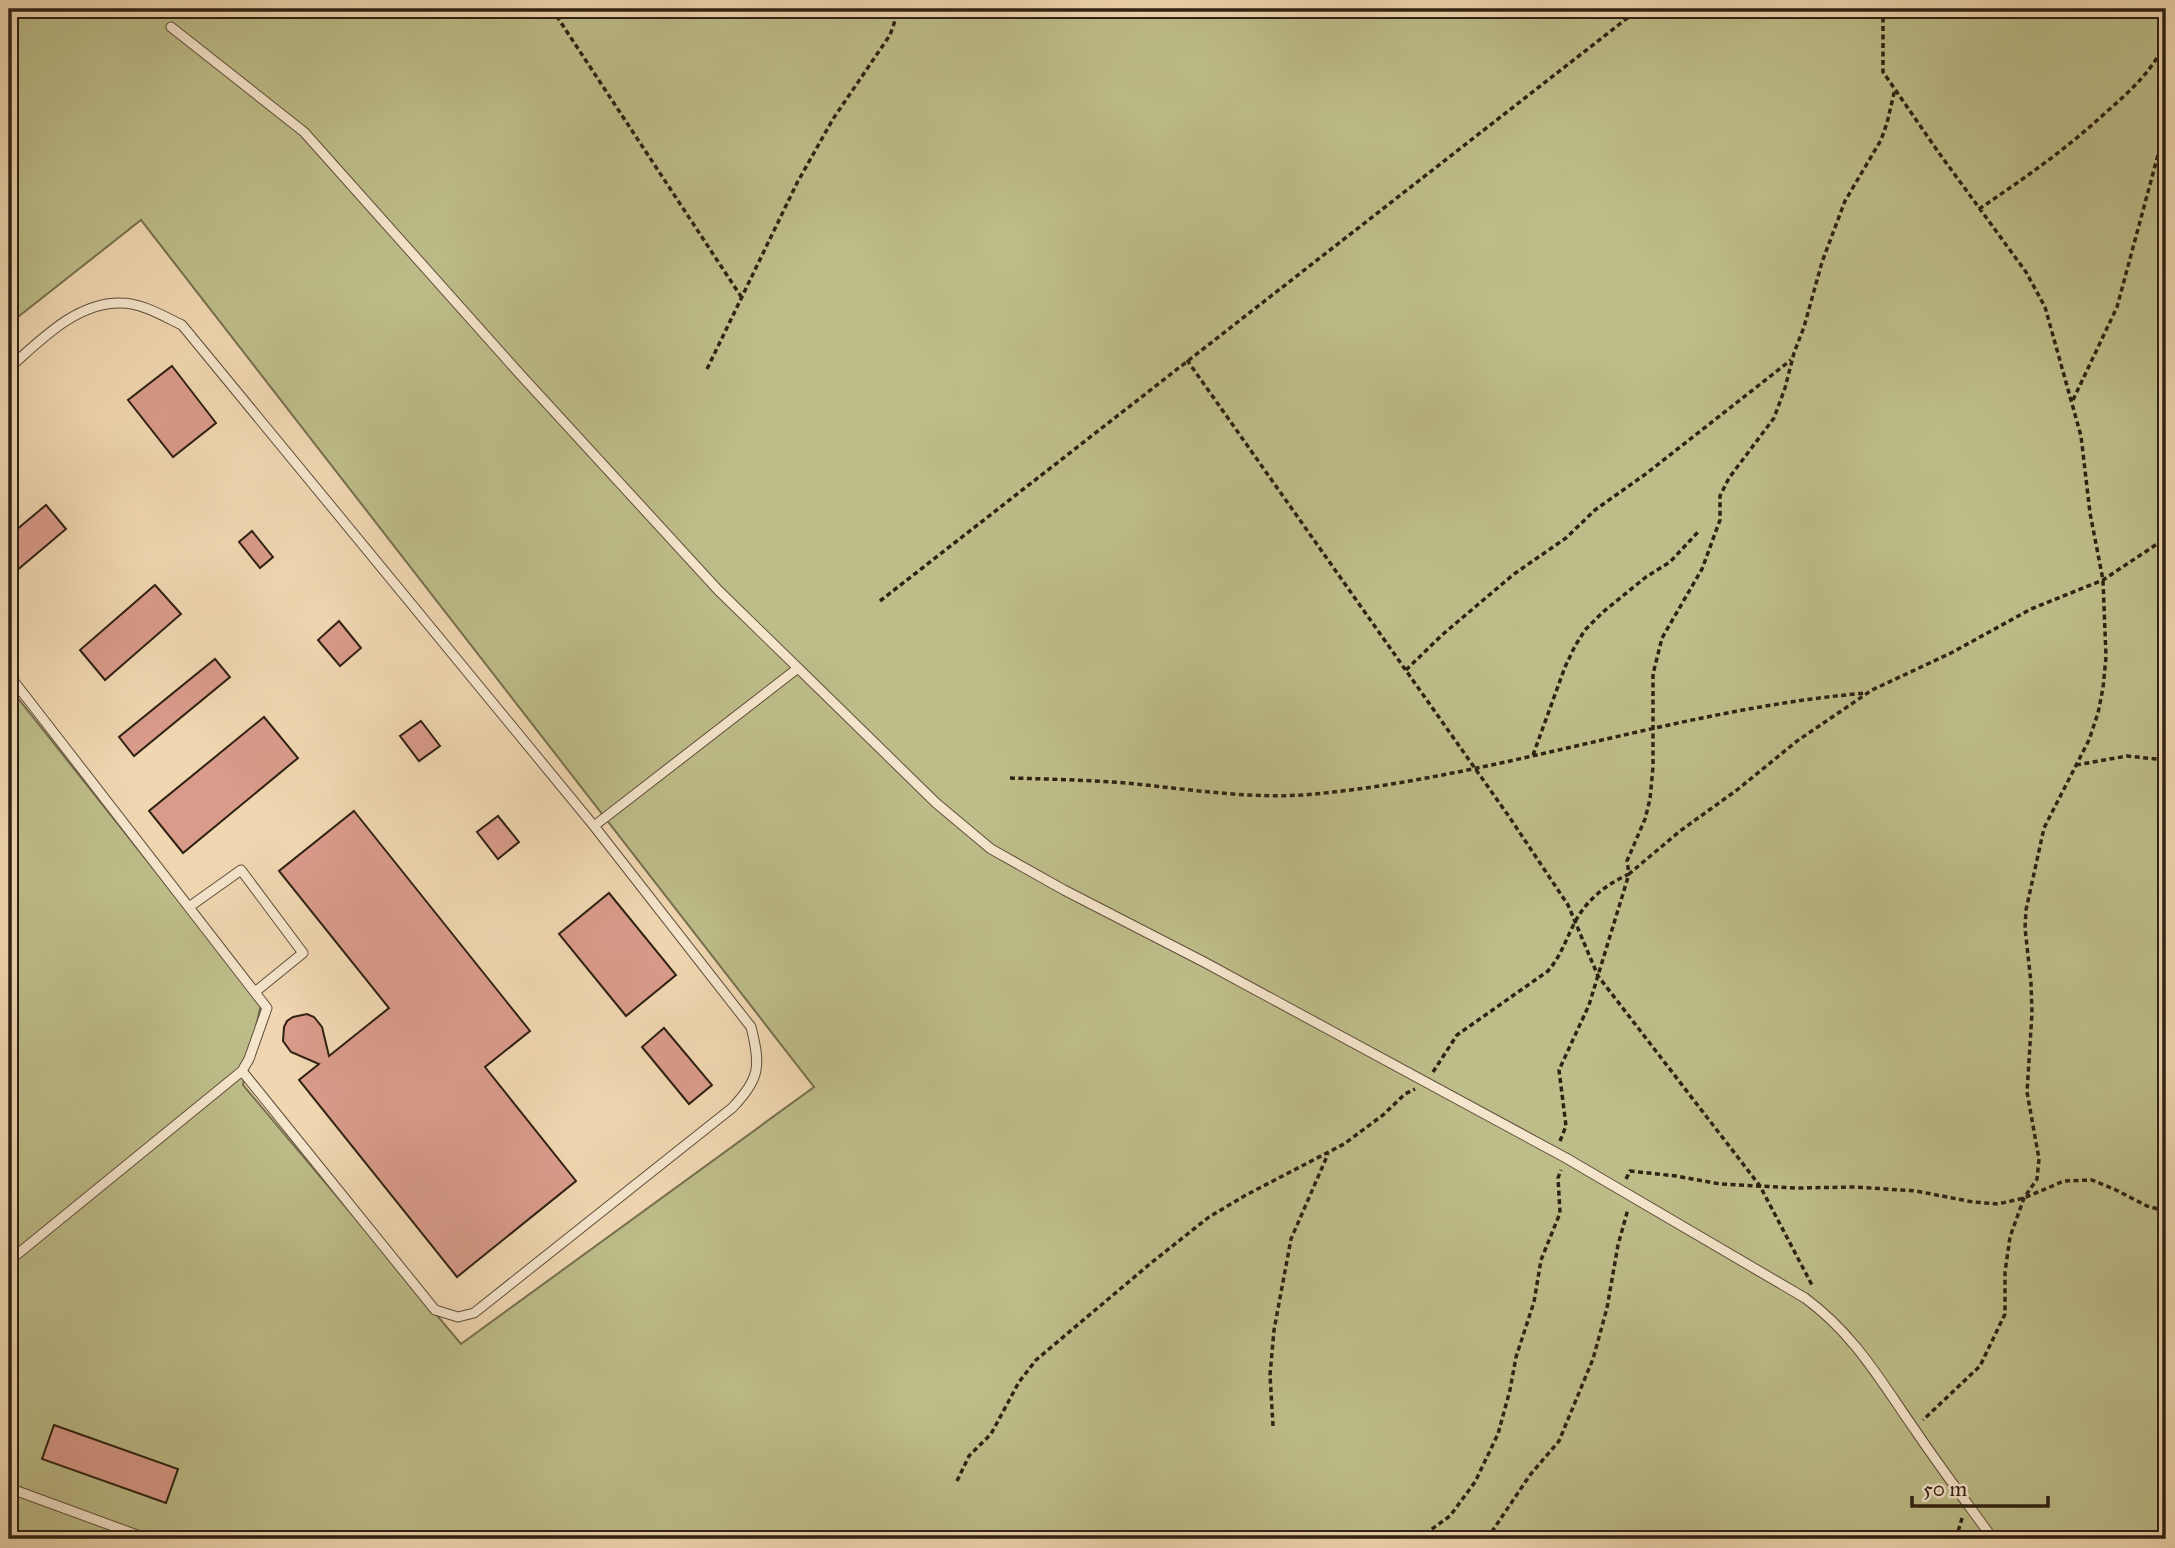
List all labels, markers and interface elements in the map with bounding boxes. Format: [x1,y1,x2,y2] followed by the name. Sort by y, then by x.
[1912,1464,2049,1508] scale bar
[1923,1476,1968,1502] text: 50 m

